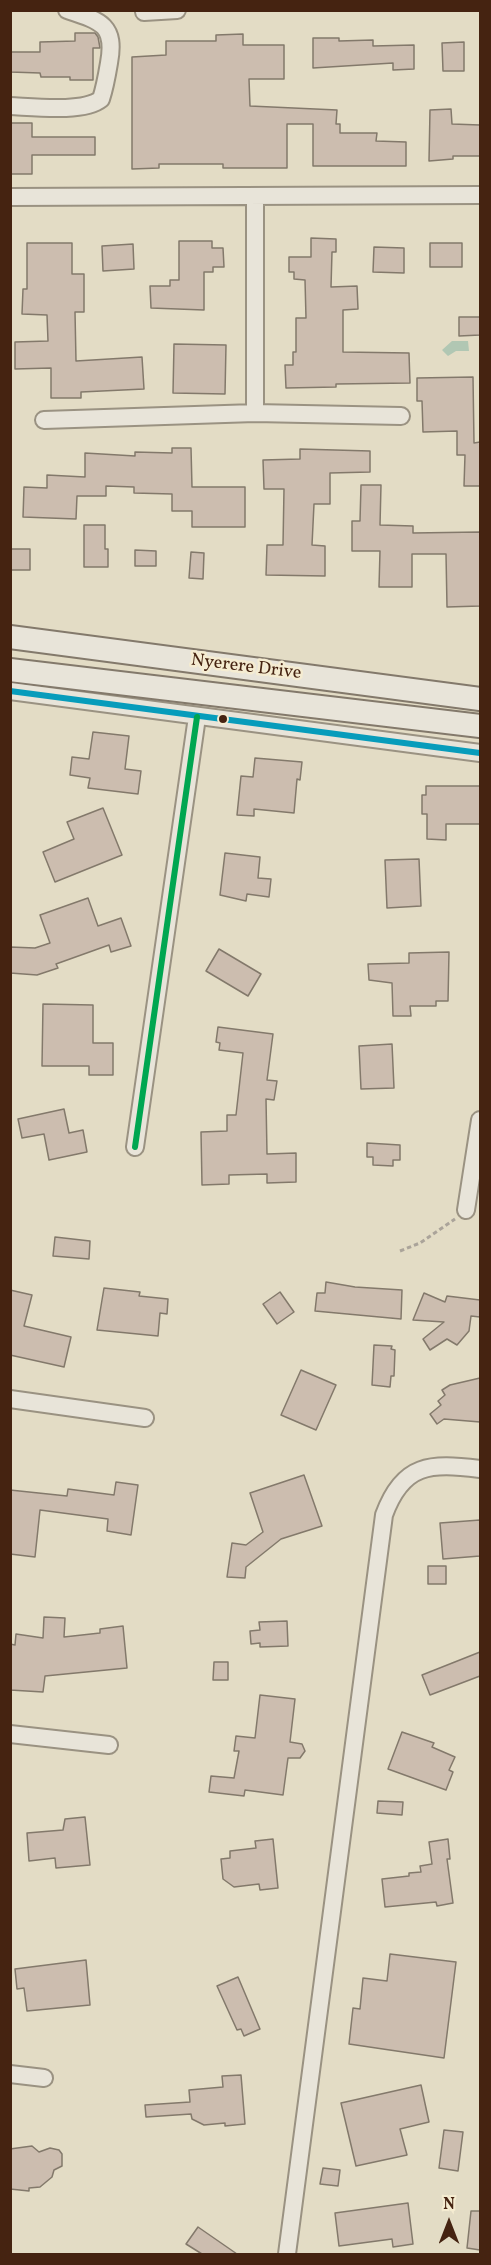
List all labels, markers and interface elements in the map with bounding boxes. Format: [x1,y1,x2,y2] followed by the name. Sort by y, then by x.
[190,651,302,685] street label: Nyerere Drive
[217,713,229,725] unlabelled marker
[419,2193,479,2253] north arrow
[443,2194,455,2216] text: N

